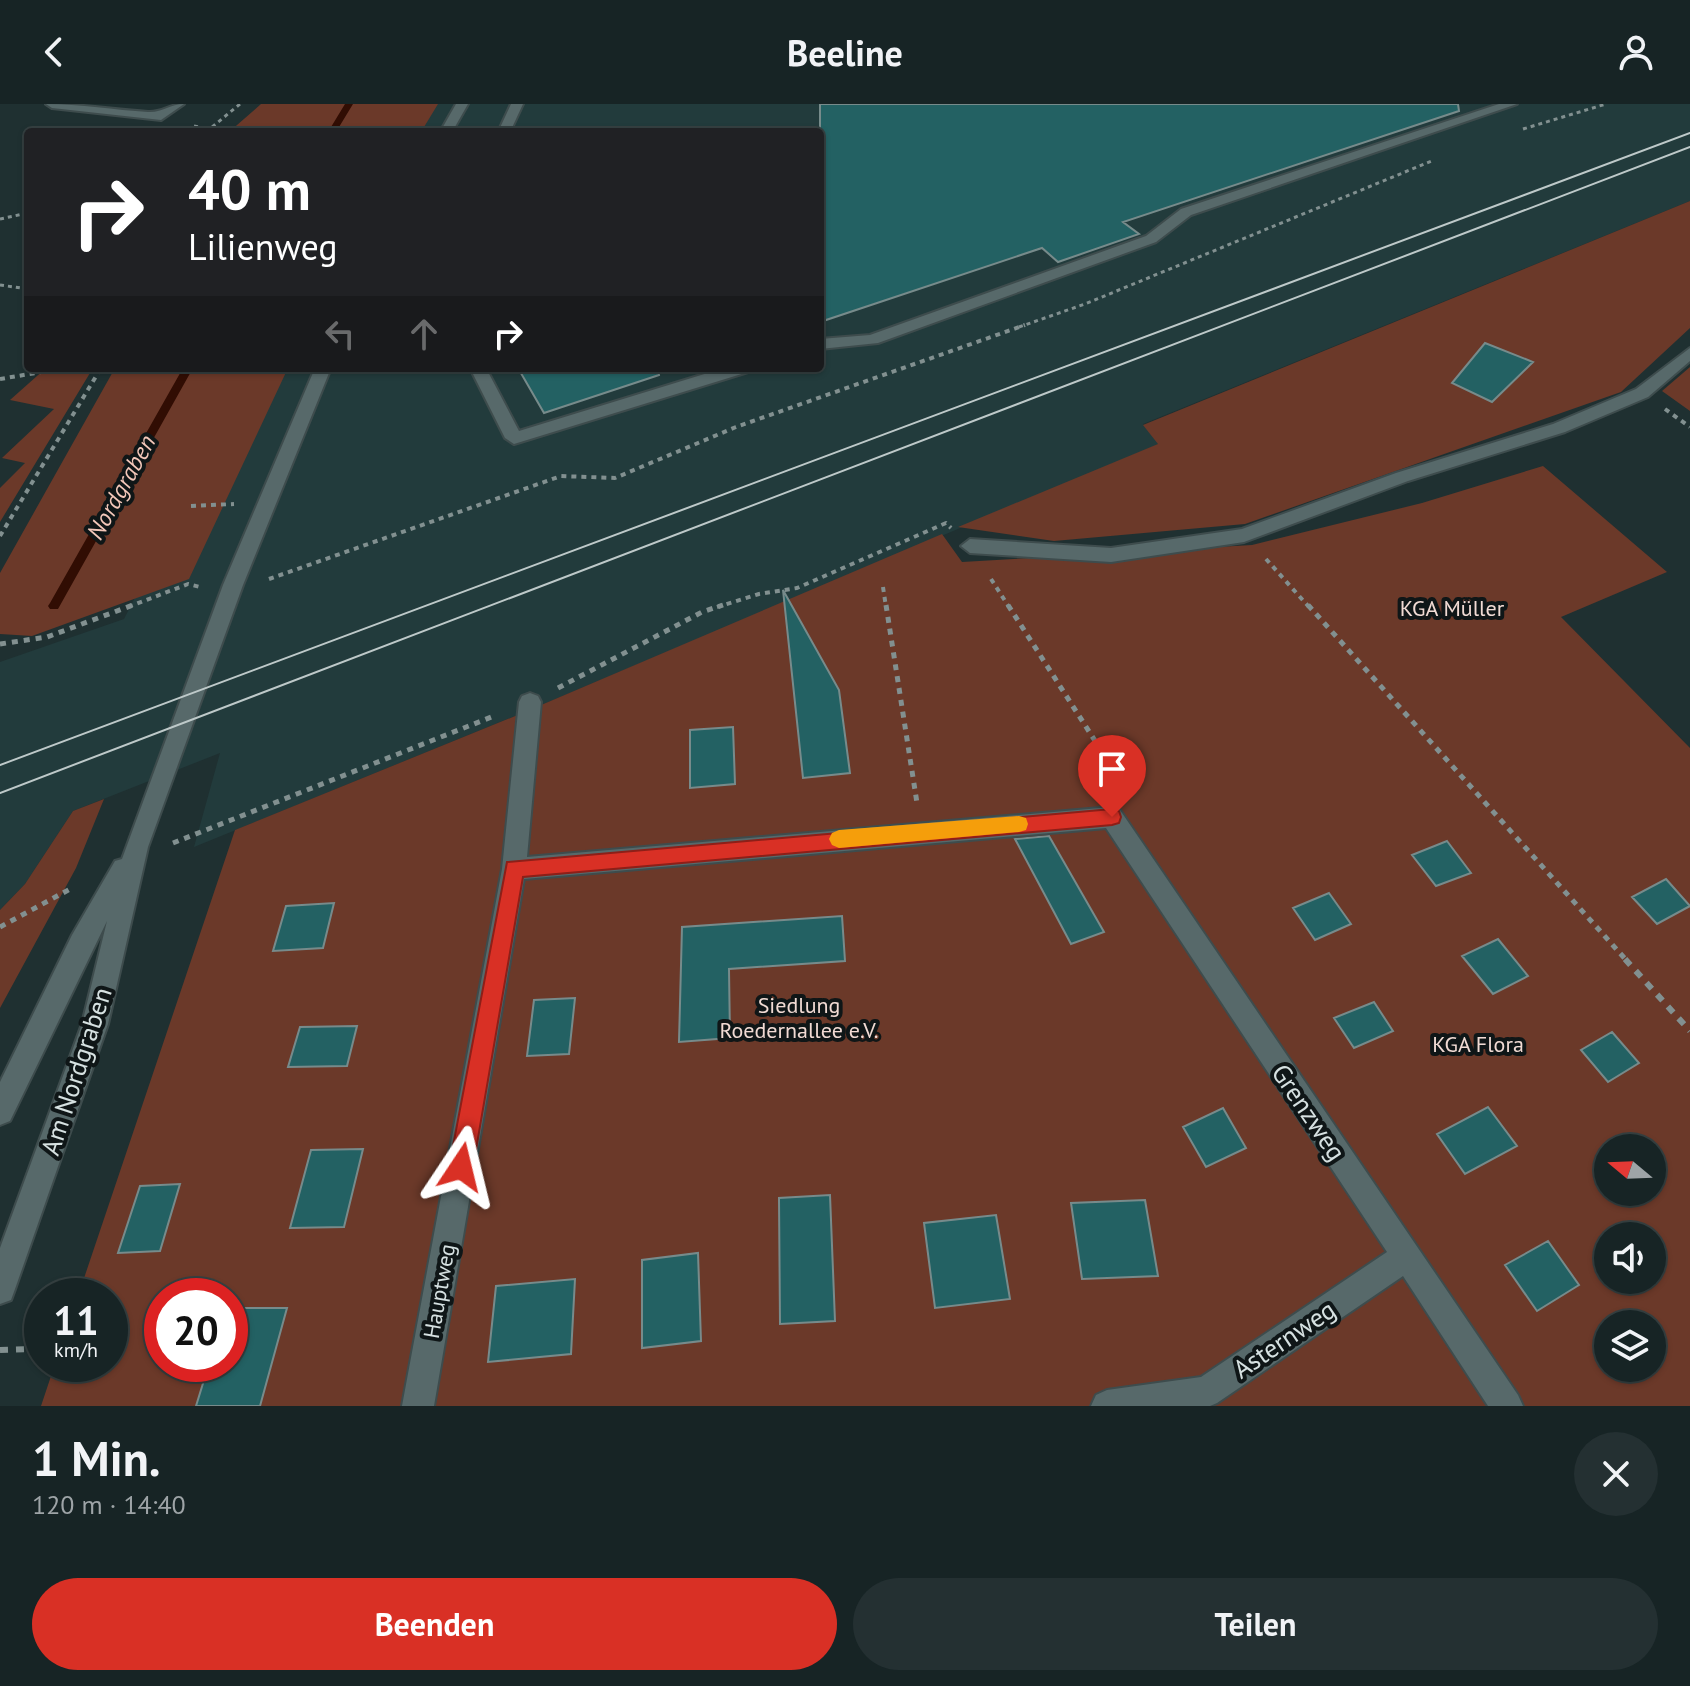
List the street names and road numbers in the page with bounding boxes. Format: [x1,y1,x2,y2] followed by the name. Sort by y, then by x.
[33,983,119,1159] street label: Am Nordgraben
[1265,1057,1353,1167] street label: Grenzweg
[417,1241,461,1341] street label: Hauptweg
[1226,1293,1342,1385] street label: Asternweg

